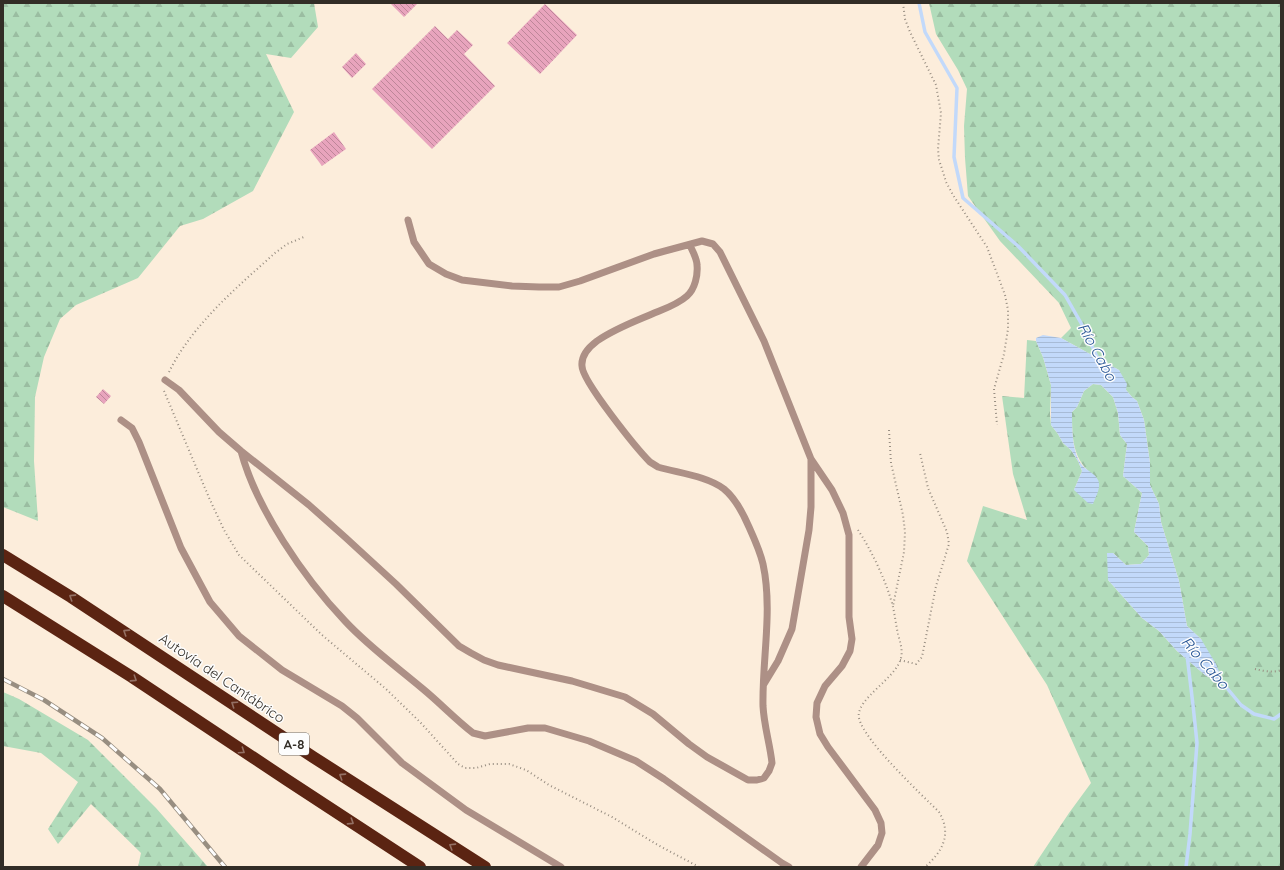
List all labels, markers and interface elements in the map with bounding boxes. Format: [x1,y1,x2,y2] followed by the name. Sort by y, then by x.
[1074,319,1122,385] water label: Río Cabo
[69,594,76,602] one-way arrow
[156,629,288,727] street label: Autovía del Cantábrico
[123,630,130,637] one-way arrow
[1177,632,1234,694] water label: Río Cabo
[130,674,137,681] one-way arrow
[231,701,238,709] one-way arrow
[279,733,309,755] road number: A-8
[238,746,245,754] one-way arrow
[339,773,346,781] one-way arrow
[347,818,354,825] one-way arrow
[449,843,456,851] one-way arrow

